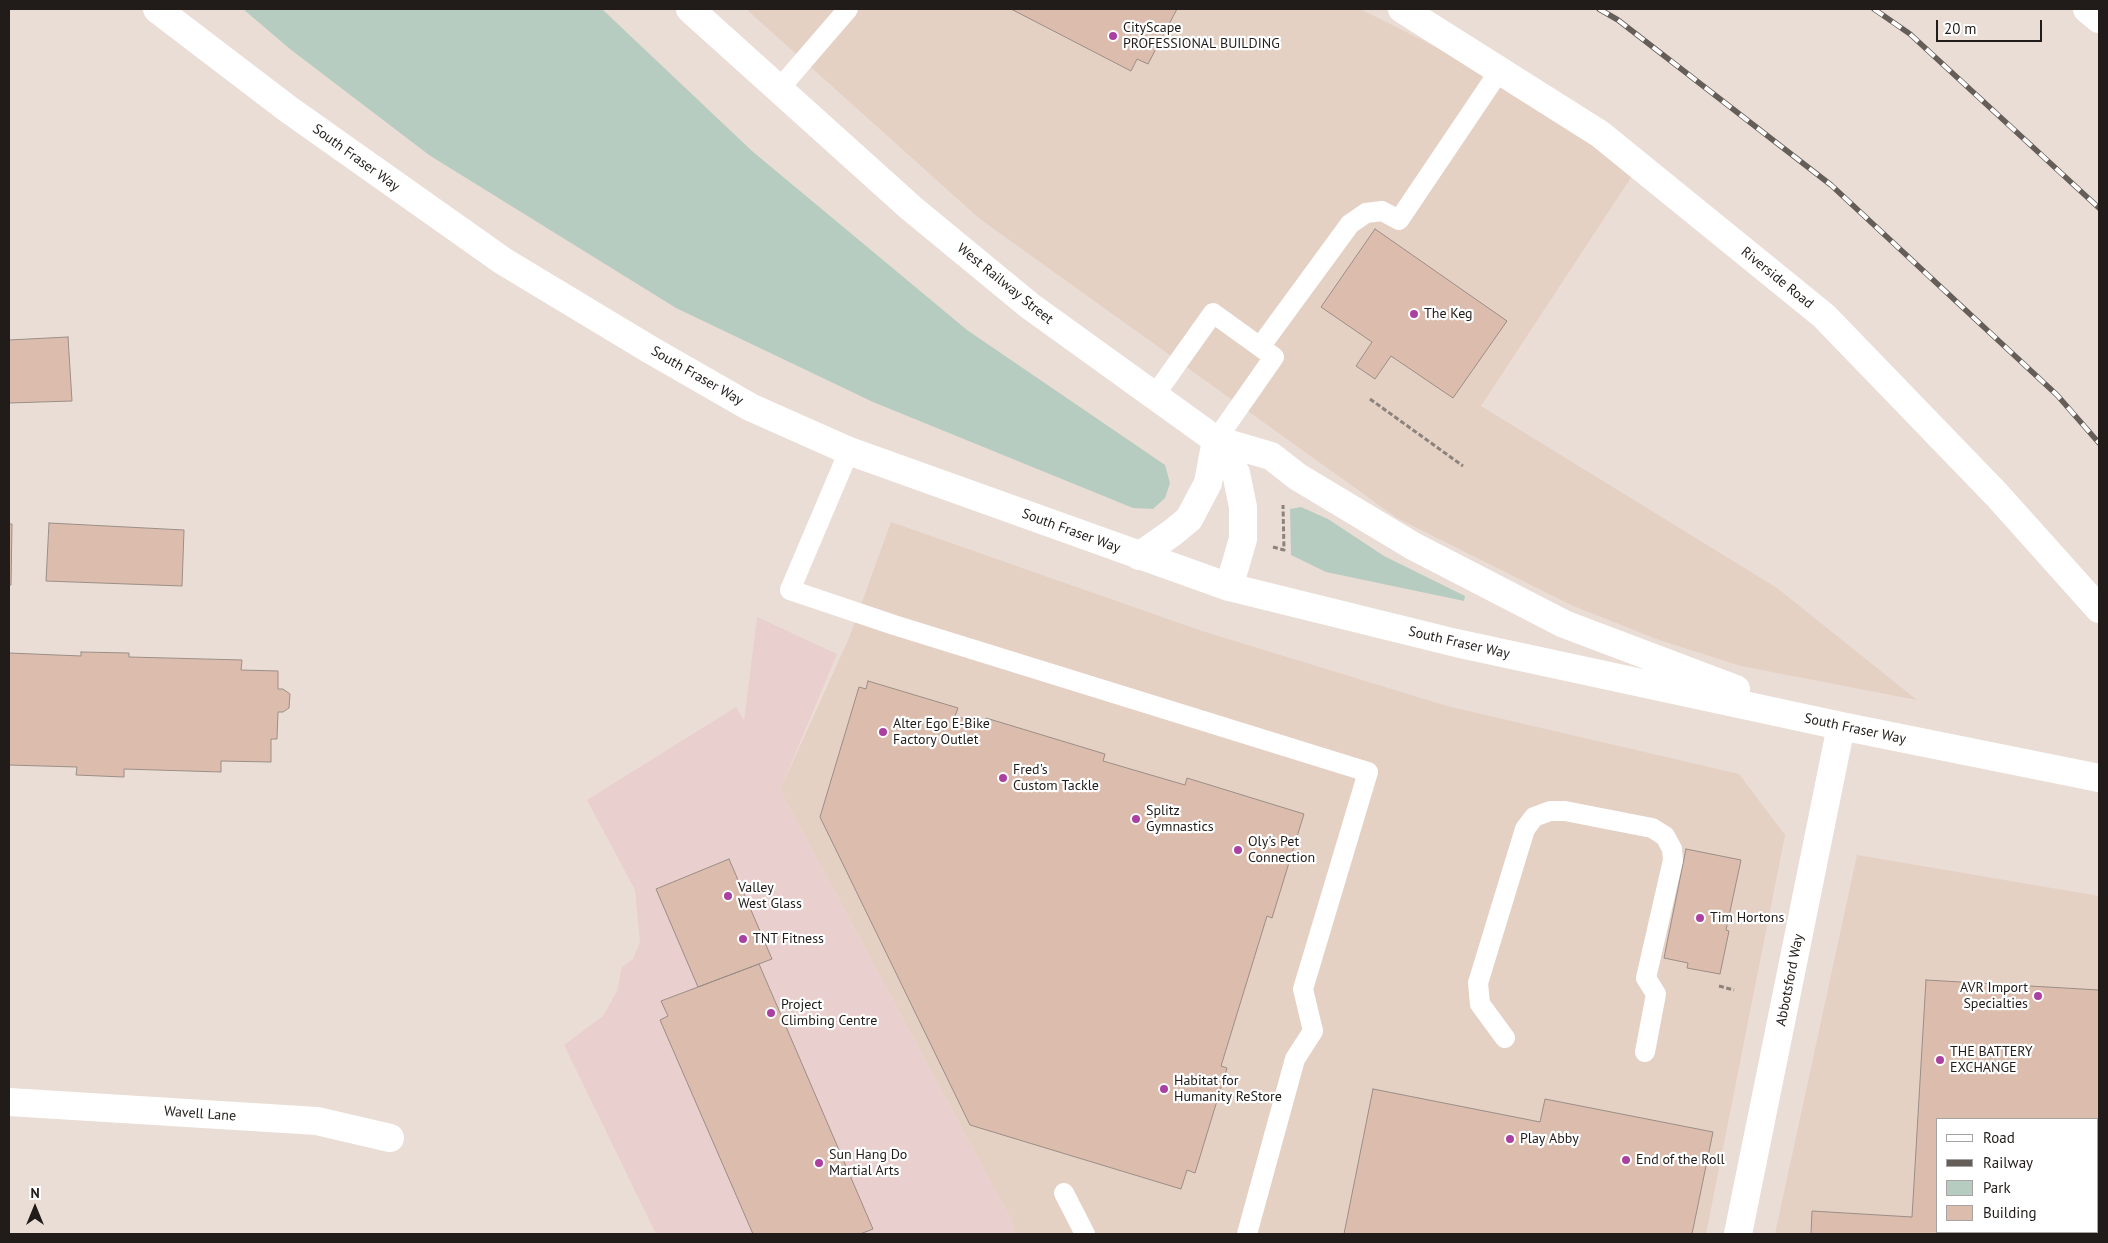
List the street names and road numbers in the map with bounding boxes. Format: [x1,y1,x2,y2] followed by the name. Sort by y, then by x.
[309,121,403,195] street label: South Fraser Way
[954,240,1056,328] street label: West Railway Street
[1737,244,1817,312] street label: Riverside Road
[648,343,746,409] street label: South Fraser Way
[1019,505,1123,557] street label: South Fraser Way
[1407,623,1511,663] street label: South Fraser Way
[1803,710,1907,748] street label: South Fraser Way
[1773,932,1807,1028] street label: Abbotsford Way
[163,1103,237,1125] street label: Wavell Lane

